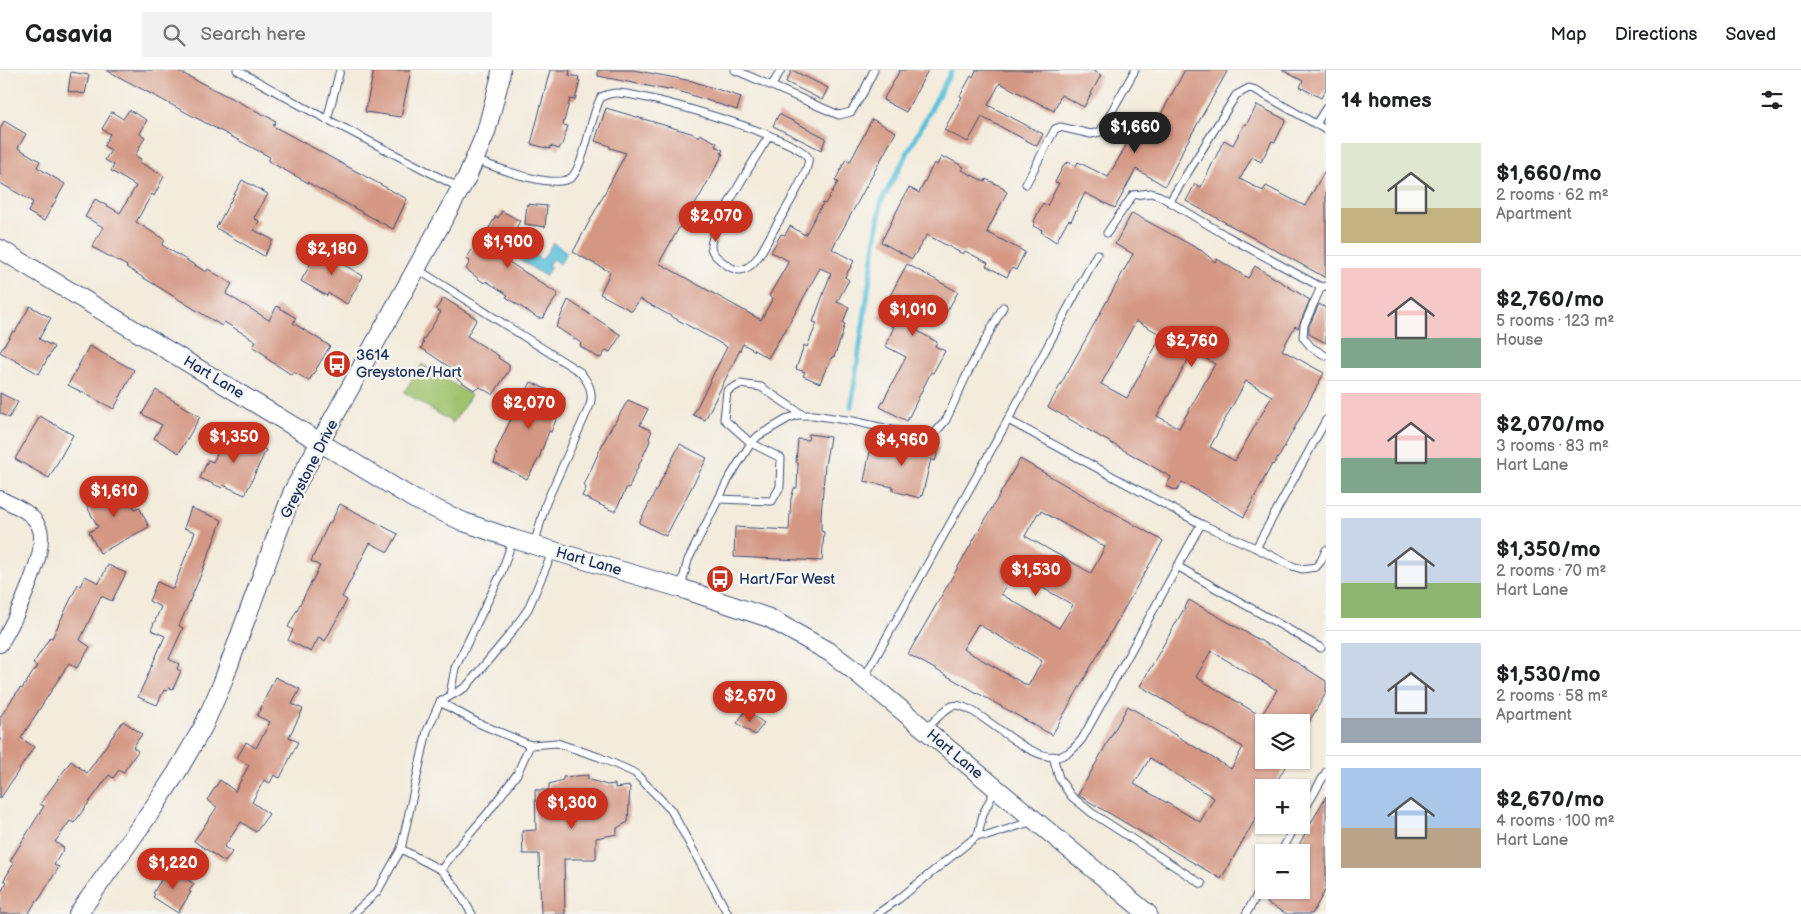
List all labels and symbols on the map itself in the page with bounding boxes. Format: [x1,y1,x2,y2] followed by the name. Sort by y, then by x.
[1094,112,1176,154] pin: $1,660
[675,200,757,243] pin: $2,070
[467,226,549,269] pin: $1,900
[291,234,373,276] pin: $2,180
[872,294,954,337] pin: $1,010
[1151,326,1233,368] pin: $2,760
[356,346,462,382] place label: 3614 Greystone/Hart
[322,349,352,379] bus stop icon: 3614 Greystone/Hart
[180,352,248,403] street label: Hart Lane
[488,388,570,430] pin: $2,070
[276,416,343,522] street label: Greystone Drive
[193,422,275,464] pin: $1,350
[861,424,943,467] pin: $4,960
[73,476,155,518] pin: $1,610
[554,543,624,580] street label: Hart Lane
[995,554,1077,597] pin: $1,530
[705,564,735,594] bus stop icon: Hart/Far West
[739,570,835,589] place label: Hart/Far West
[709,680,791,723] pin: $2,670
[923,725,987,783] street label: Hart Lane
[531,788,613,830] pin: $1,300
[132,848,214,890] pin: $1,220

